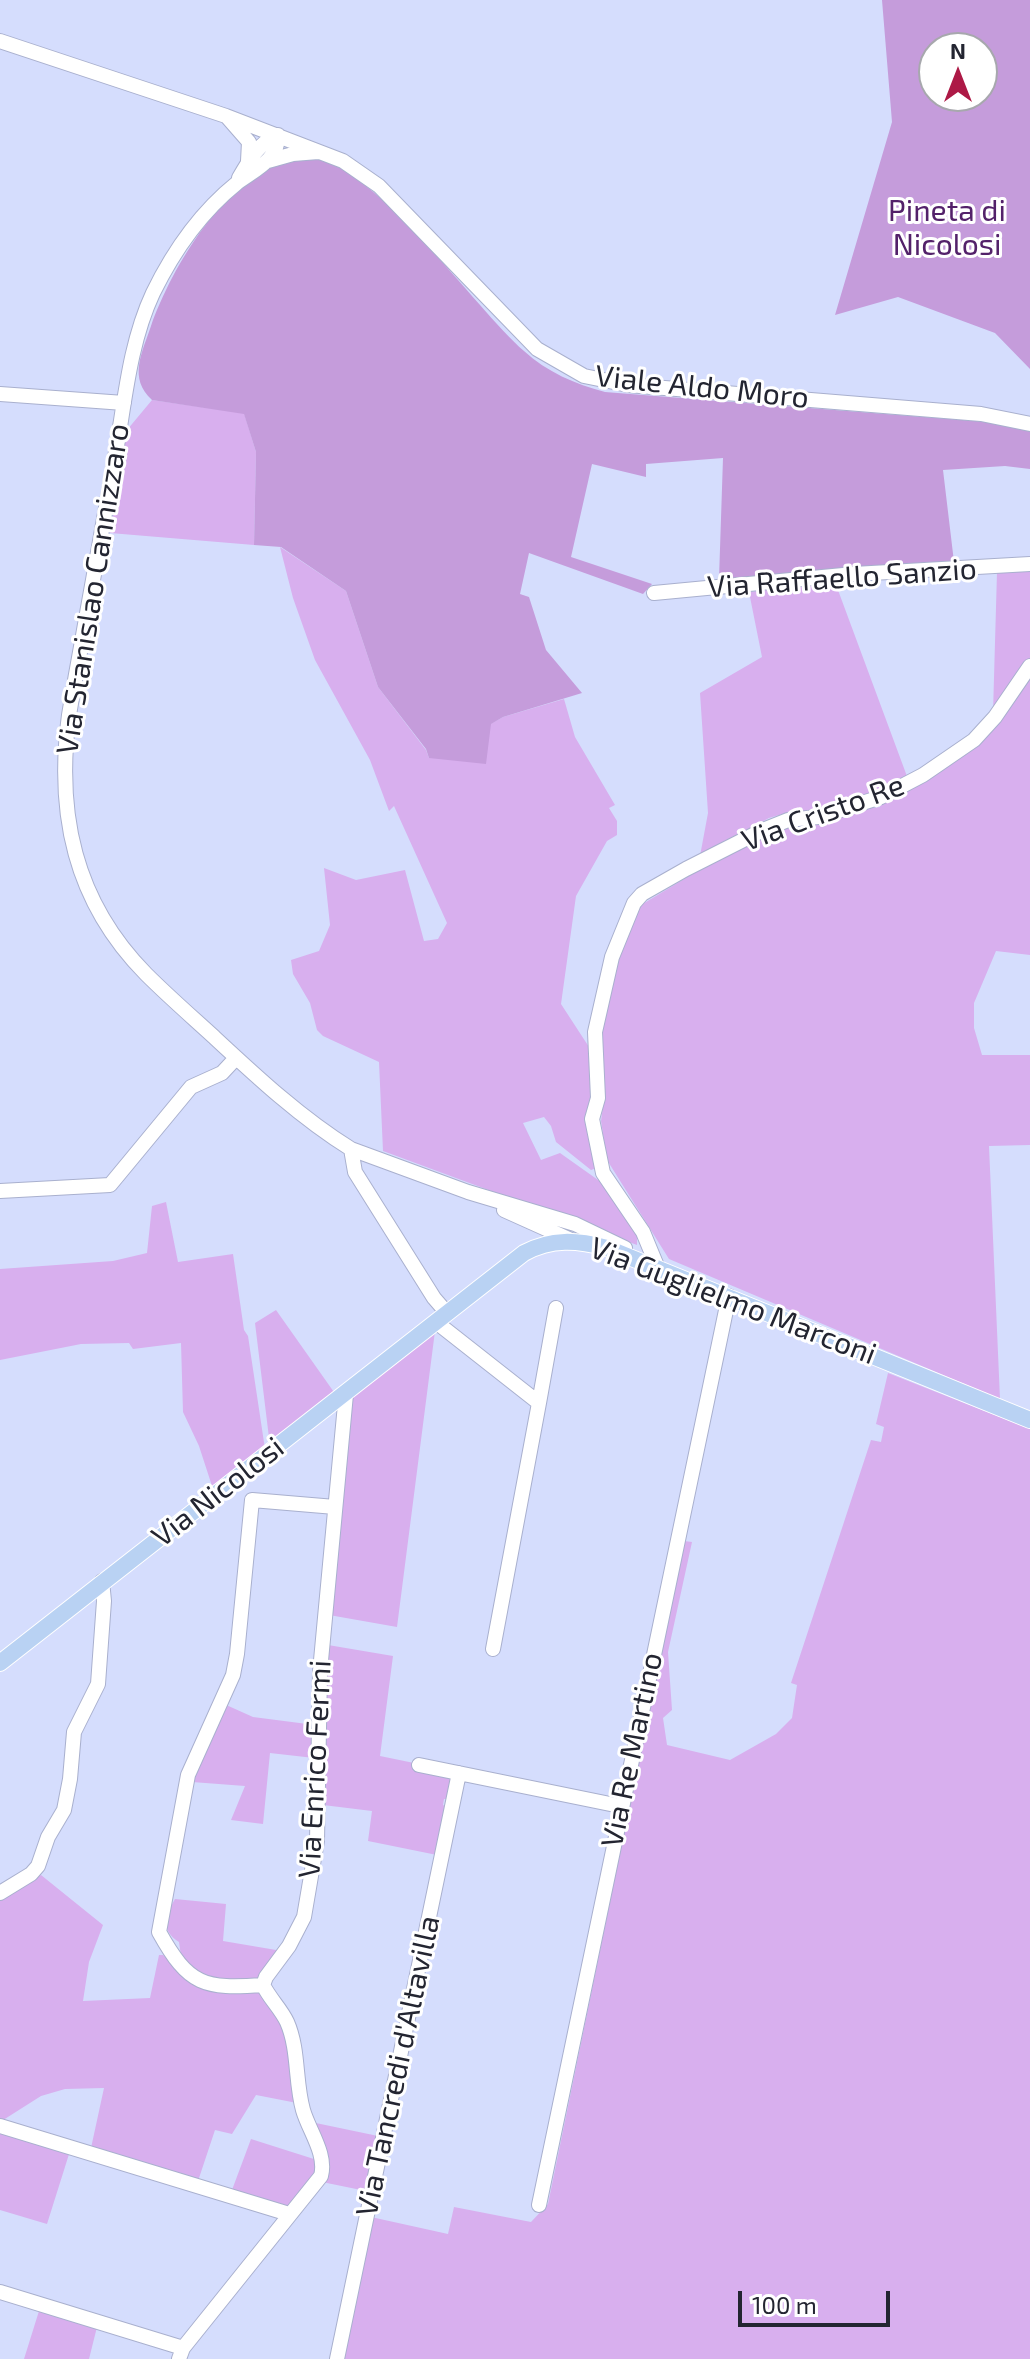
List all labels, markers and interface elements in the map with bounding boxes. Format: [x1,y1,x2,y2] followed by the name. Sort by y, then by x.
[918,32,998,112] north arrow
[950,37,966,63] text: N
[888,193,1006,264] park label: Pineta di Nicolosi
[594,358,810,416] street label: Viale Aldo Moro
[49,421,137,757] street label: Via Stanislao Cannizzaro
[706,551,978,605] street label: Via Raffaello Sanzio
[737,767,909,859] street label: Via Cristo Re
[585,1230,881,1372] street label: Via Guglielmo Marconi
[145,1429,291,1555] street label: Via Nicolosi
[594,1649,670,1851] street label: Via Re Martino
[291,1659,339,1879] street label: Via Enrico Fermi
[349,1912,447,2220] street label: Via Tancredi d'Altavilla
[742,2275,894,2325] scale bar
[752,2290,817,2319] text: 100 m

